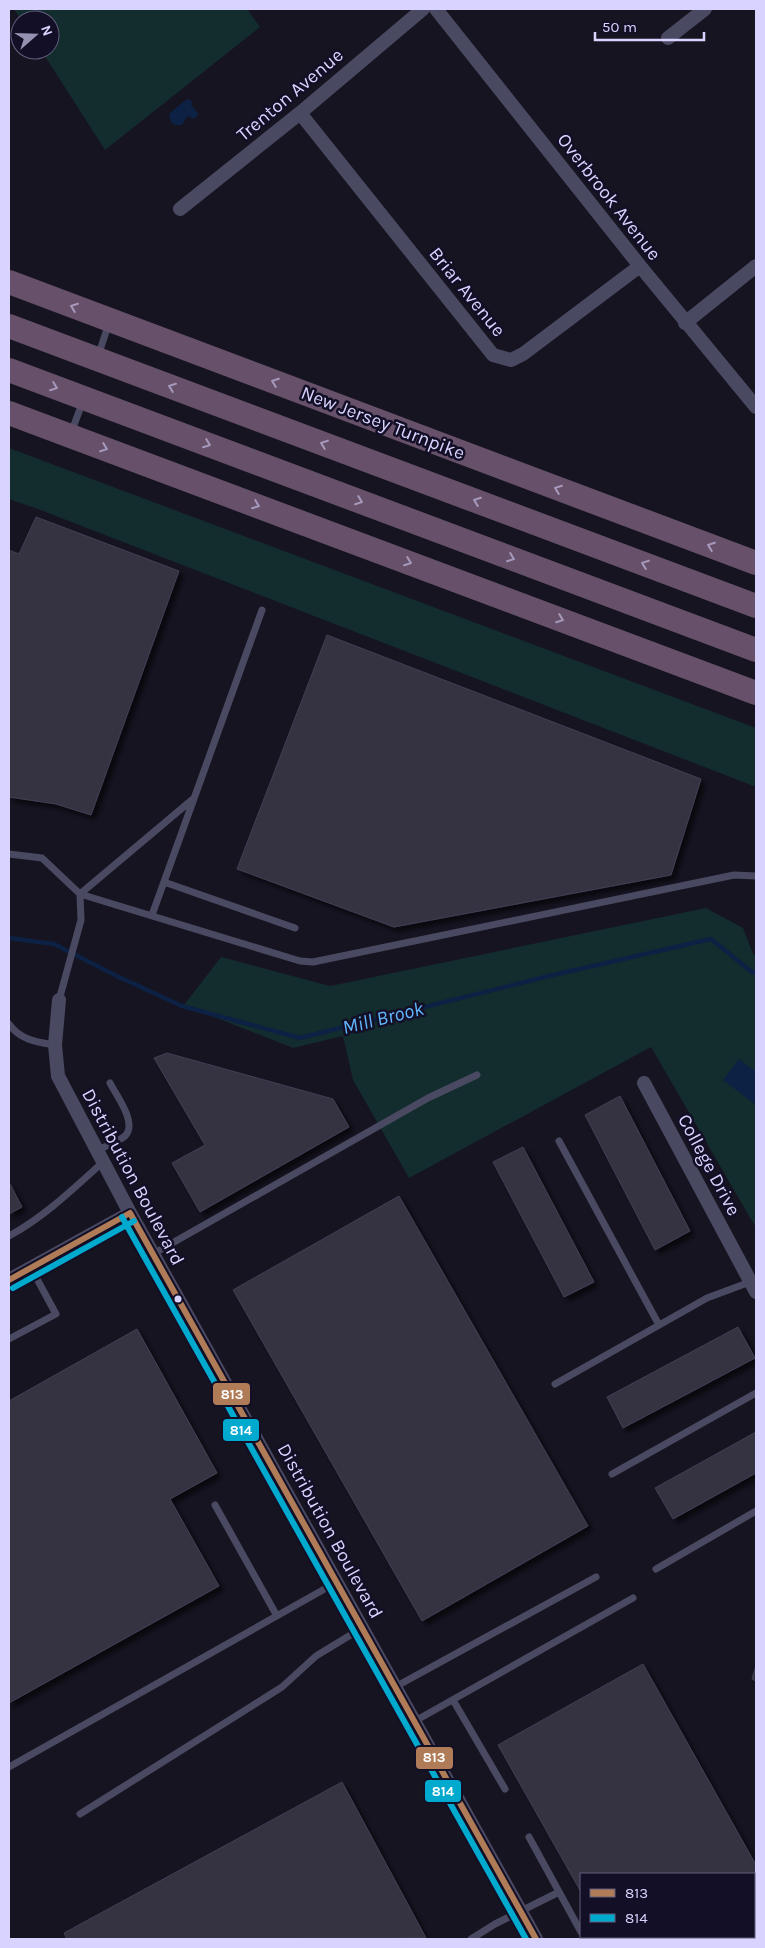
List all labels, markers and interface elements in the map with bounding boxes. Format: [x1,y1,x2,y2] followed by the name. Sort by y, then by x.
[10,10,60,60] north arrow
[595,10,704,42] scale bar
[602,18,637,36] text: 50 m
[37,23,56,38] text: N
[232,44,348,146] street label: Trenton Avenue
[553,129,665,265] street label: Overbrook Avenue
[424,243,510,341] street label: Briar Avenue
[70,303,79,313] one-way arrow
[271,378,280,388] one-way arrow
[50,381,58,391] one-way arrow
[298,382,468,464] street label: New Jersey Turnpike
[168,383,177,393] one-way arrow
[202,438,210,448] one-way arrow
[321,440,329,450] one-way arrow
[99,442,107,452] one-way arrow
[555,485,563,495] one-way arrow
[354,495,363,505] one-way arrow
[473,497,481,507] one-way arrow
[251,499,260,509] one-way arrow
[707,542,715,552] one-way arrow
[506,552,515,562] one-way arrow
[403,556,412,566] one-way arrow
[641,560,650,570] one-way arrow
[555,613,564,623] one-way arrow
[340,997,427,1039] water label: Mill Brook
[77,1085,189,1269] street label: Distribution Boulevard
[673,1110,745,1220] street label: College Drive
[173,1294,183,1304] unlabelled marker
[212,1382,251,1406] line badge: 813
[221,1386,243,1403] text: 813
[222,1418,260,1442] line badge: 814
[230,1422,253,1439] text: 814
[273,1440,387,1622] street label: Distribution Boulevard
[415,1746,454,1770] line badge: 813
[423,1749,445,1766] text: 813
[424,1779,462,1803] line badge: 814
[432,1783,455,1800] text: 814
[580,1873,755,1938] legend
[625,1884,648,1902] text: 813
[625,1909,648,1927] text: 814

